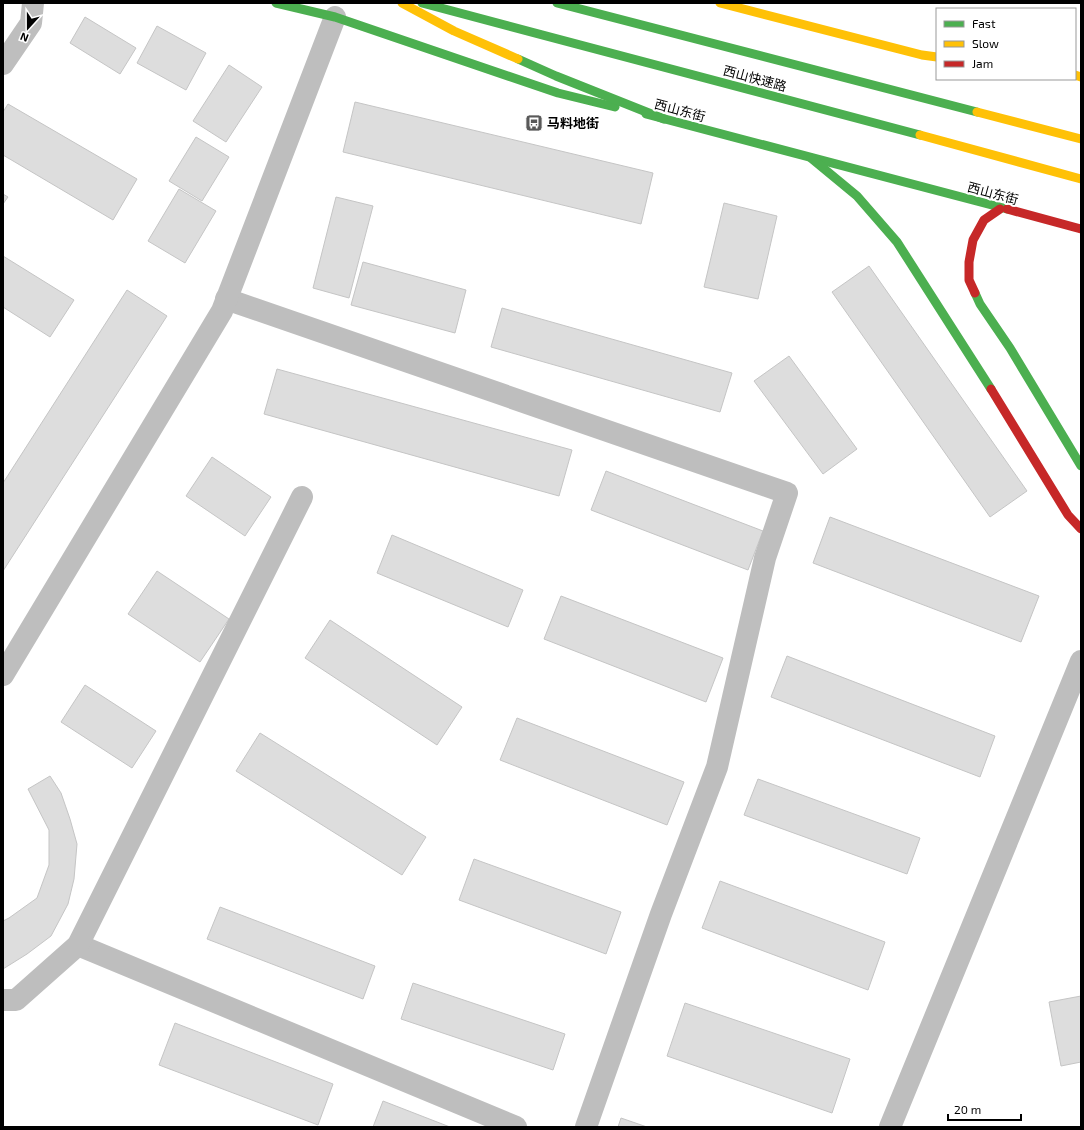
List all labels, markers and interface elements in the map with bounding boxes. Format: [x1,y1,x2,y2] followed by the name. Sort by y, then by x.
[8,8,48,48] north arrow
[936,8,1076,80] legend
[972,16,996,30] text: Fast
[18,30,30,45] text: N
[972,36,999,50] text: Slow
[972,56,993,70] text: Jam
[722,62,788,94] street label: 西山快速路
[653,96,707,124] street label: 西山东街
[524,113,544,133] bus stop icon: 马料地街
[547,115,599,131] place label: 马料地街
[966,179,1020,207] street label: 西山东街
[948,1096,1021,1122] scale bar
[954,1102,981,1116] text: 20 m

